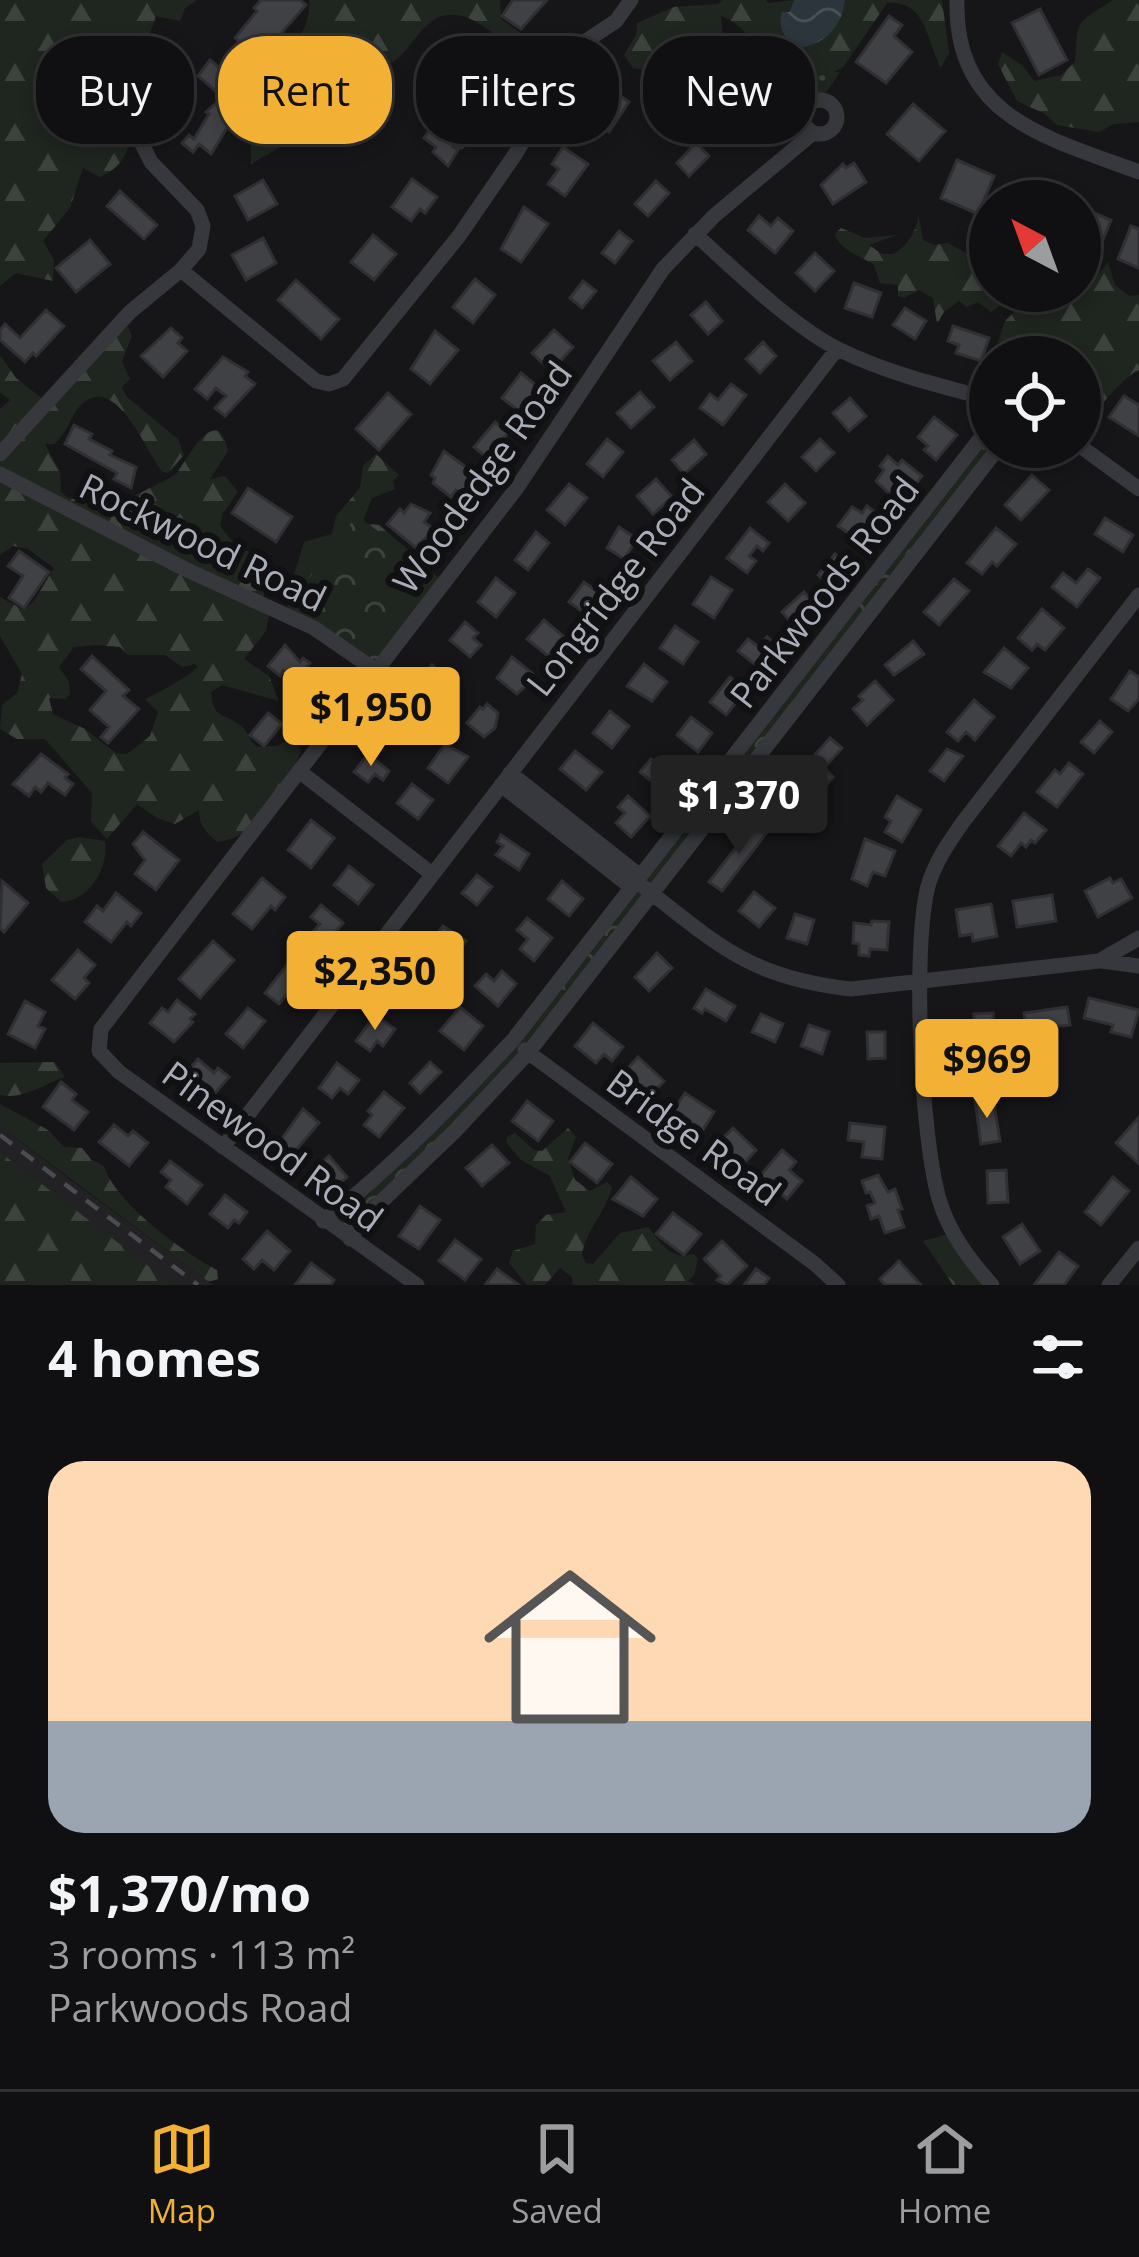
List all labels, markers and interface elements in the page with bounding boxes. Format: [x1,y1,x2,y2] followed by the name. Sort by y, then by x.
[36,36,194,144] chip: Buy
[218,36,392,144] chip: Rent
[416,36,619,144] chip: Filters
[643,36,815,144] chip: New
[969,180,1101,312] north arrow
[969,180,1101,468] map controls
[969,336,1101,468] button: locate
[381,351,583,603] street label: Woodedge Road
[72,461,334,623] street label: Rockwood Road
[718,466,930,718] street label: Parkwoods Road
[515,468,715,706] street label: Longridge Road
[273,667,469,769] pin: $1,950
[310,679,432,732] text: $1,950
[641,755,837,857] pin: $1,370
[678,767,800,820] text: $1,370
[277,931,473,1033] pin: $2,350
[314,943,436,996] text: $2,350
[916,1019,1058,1121] pin: $969
[942,1031,1032,1084] text: $969
[153,1049,393,1243] street label: Pinewood Road
[597,1057,791,1217] street label: Bridge Road
[48,1322,261,1392] text: 4 homes
[1025,1324,1091,1390] icon: filters
[462,1539,678,1755] icon: home
[48,1857,311,1927] text: $1,370/mo
[48,1927,355,1980] text: 3 rooms · 113 m²
[48,1980,352,2033] text: Parkwoods Road
[148,2116,216,2233] tab: Map
[511,2116,603,2233] tab: Saved
[898,2116,991,2233] tab: Home

